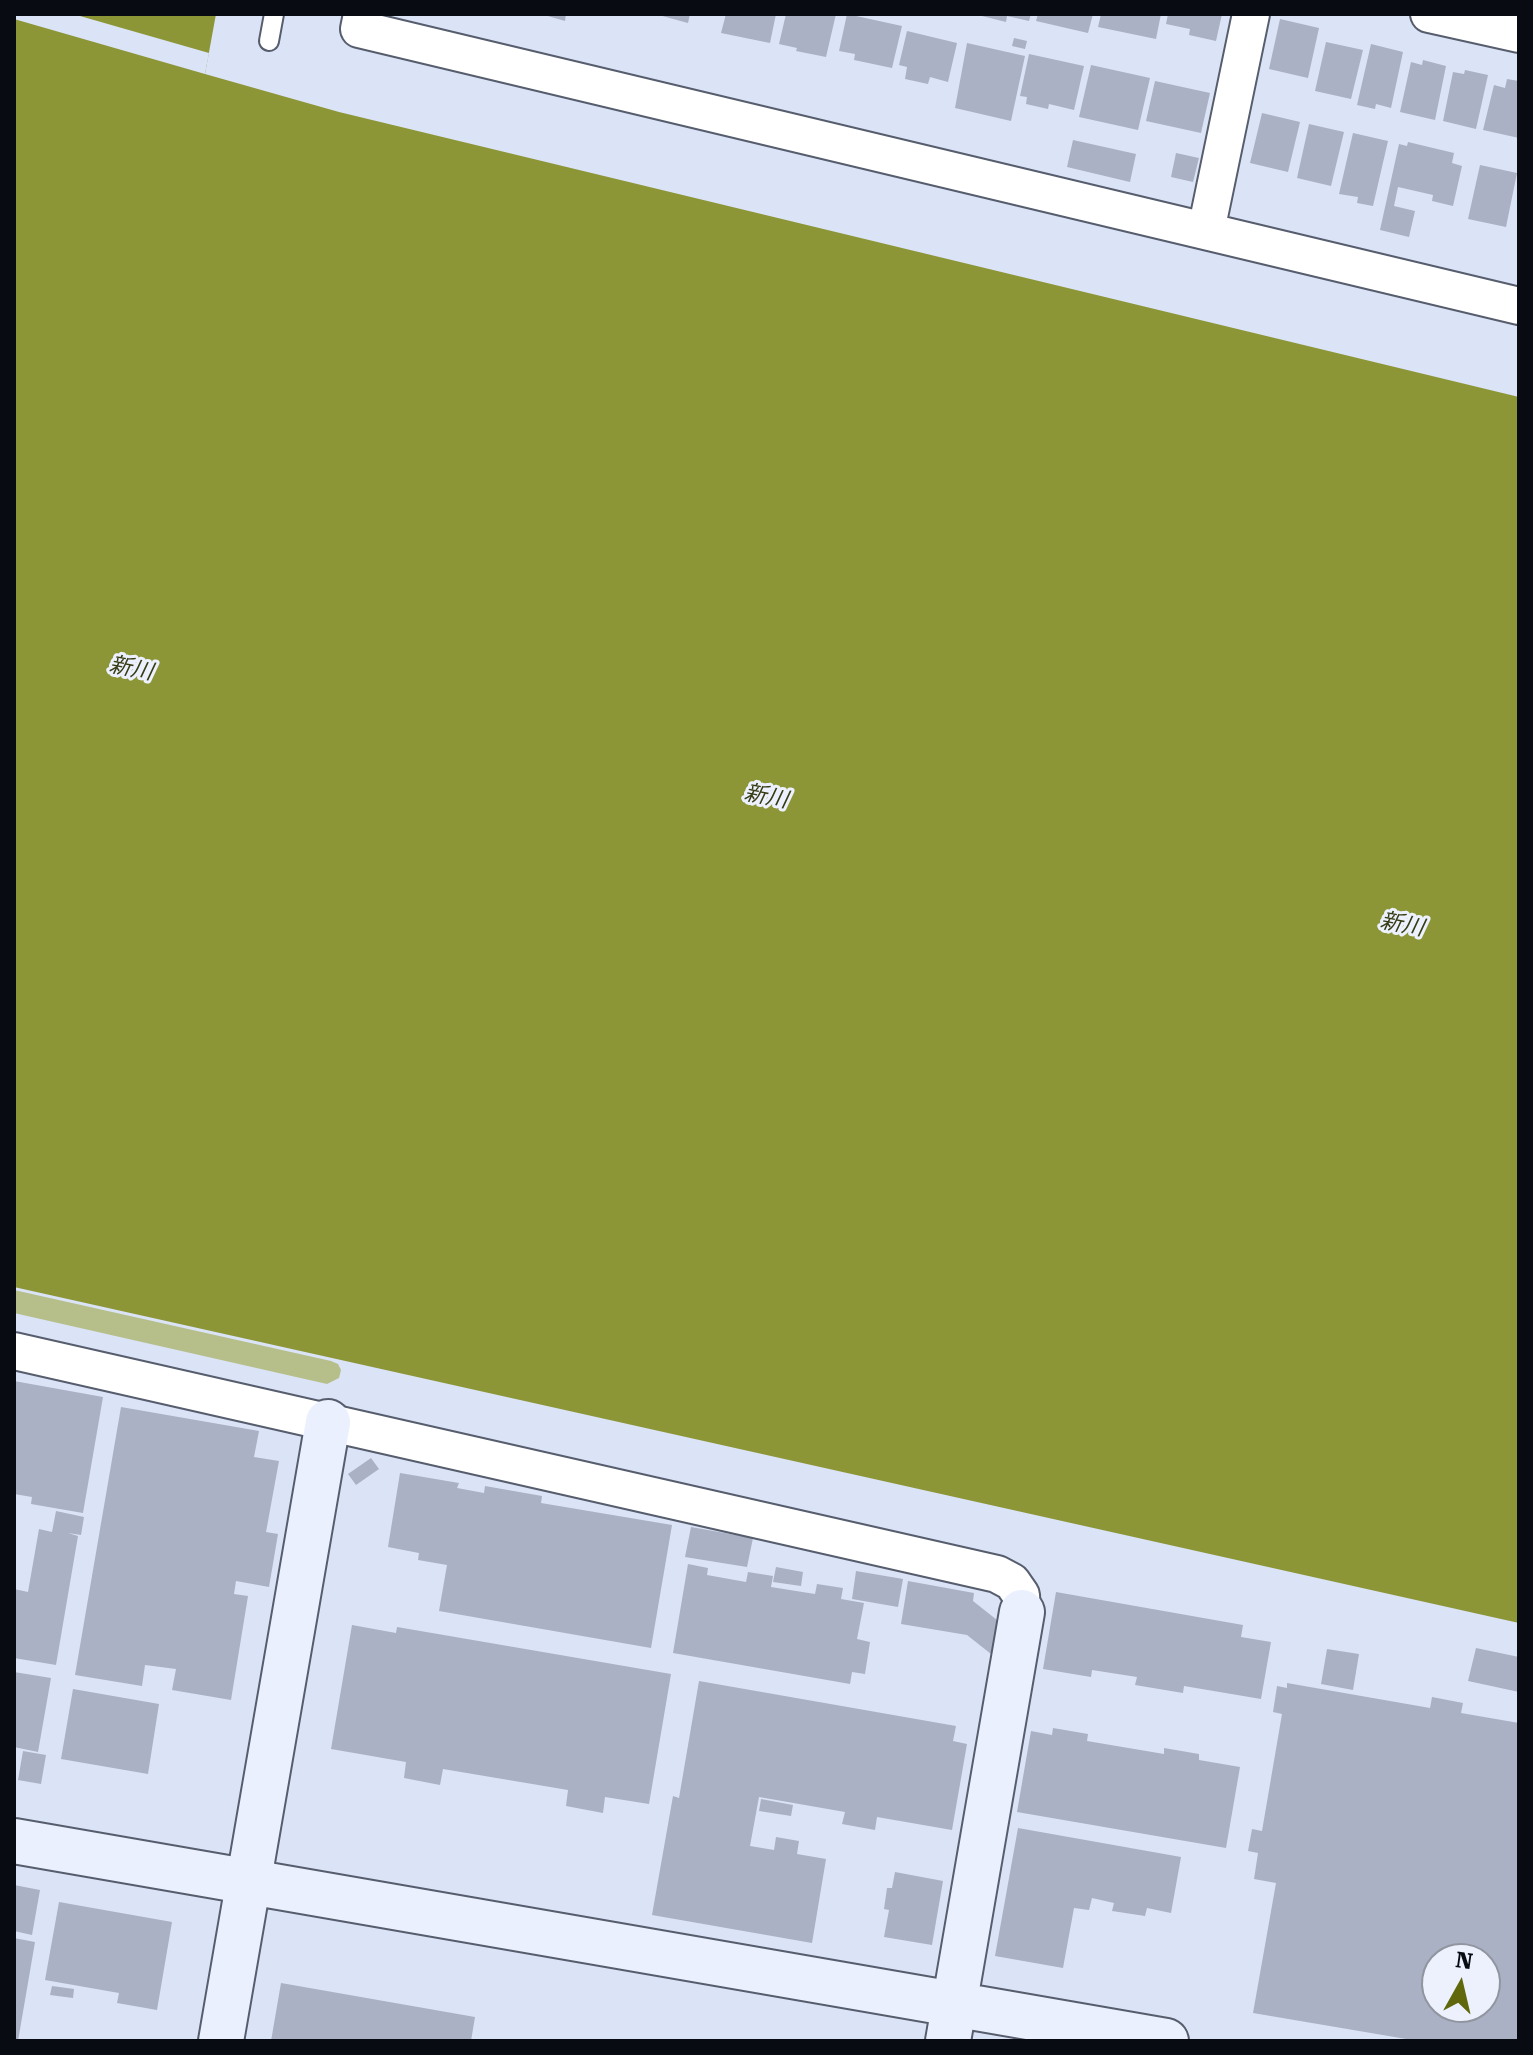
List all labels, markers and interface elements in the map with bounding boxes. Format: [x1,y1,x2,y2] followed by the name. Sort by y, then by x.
[107,652,155,686] water label: 新川
[742,780,790,814] water label: 新川
[1378,908,1426,942] water label: 新川
[1421,1943,1501,2023] north arrow
[1454,1947,1474,1974] text: N

